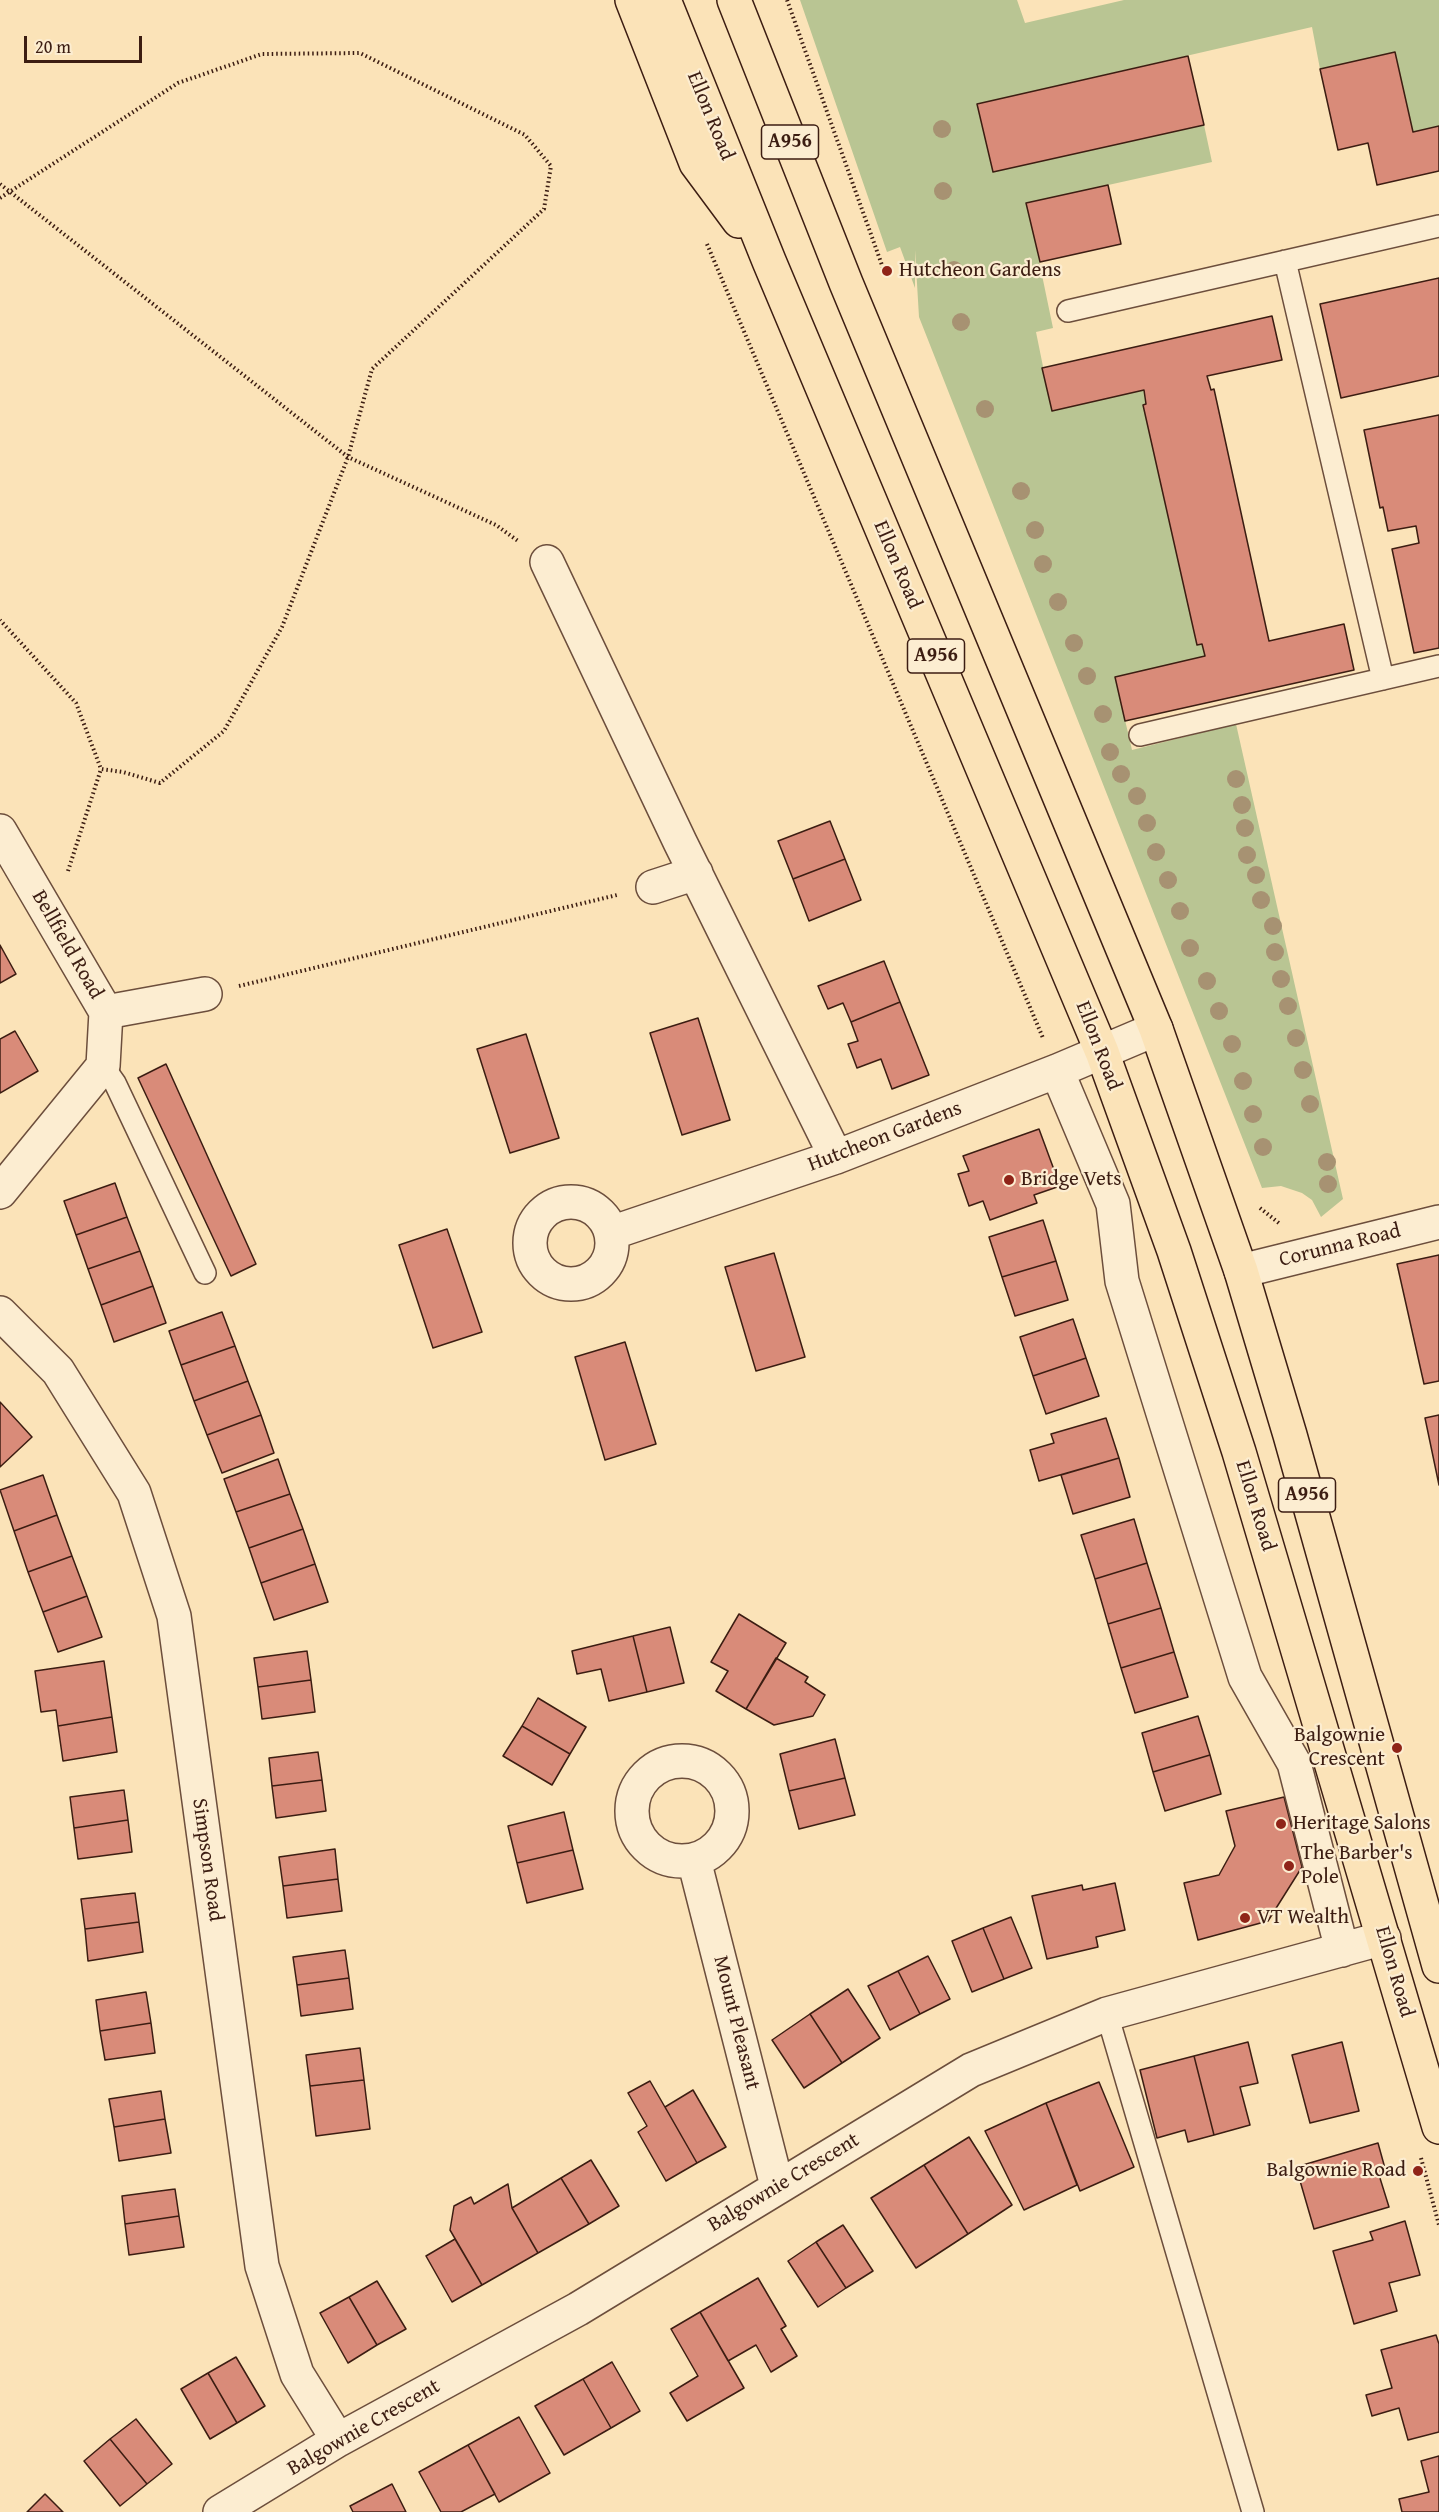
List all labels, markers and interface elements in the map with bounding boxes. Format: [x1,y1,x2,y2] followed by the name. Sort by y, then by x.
[27,24,146,62] scale bar
[35,33,71,60] text: 20 m
[681,68,739,164] street label: Ellon Road
[762,125,818,159] road number: A956
[899,258,1061,284] place label: Hutcheon Gardens
[880,264,894,278] marker: Hutcheon Gardens
[867,517,927,613] street label: Ellon Road
[908,639,964,673] road number: A956
[26,886,108,1004] street label: Bellfield Road
[1069,998,1127,1094] street label: Ellon Road
[805,1096,965,1178] street label: Hutcheon Gardens
[1021,1167,1122,1193] place label: Bridge Vets
[1002,1173,1016,1187] marker: Bridge Vets
[1277,1219,1403,1273] street label: Corunna Road
[1229,1458,1281,1554] street label: Ellon Road
[1278,1478,1336,1512] road number: A956
[1294,1723,1385,1773] place label: Balgownie Crescent
[1390,1741,1404,1755] marker: Balgownie Crescent
[186,1797,228,1923] street label: Simpson Road
[1293,1811,1431,1837] place label: Heritage Salons
[1274,1817,1288,1831] marker: Heritage Salons
[1301,1841,1413,1891] place label: The Barber's Pole
[1282,1859,1296,1873] marker: The Barber's Pole
[1257,1905,1349,1931] place label: VT Wealth
[1238,1911,1252,1925] marker: VT Wealth
[1369,1924,1419,2020] street label: Ellon Road
[707,1953,765,2093] street label: Mount Pleasant
[704,2128,864,2238] street label: Balgownie Crescent
[1266,2158,1406,2184] place label: Balgownie Road
[1411,2164,1425,2178] marker: Balgownie Road
[283,2374,445,2482] street label: Balgownie Crescent

